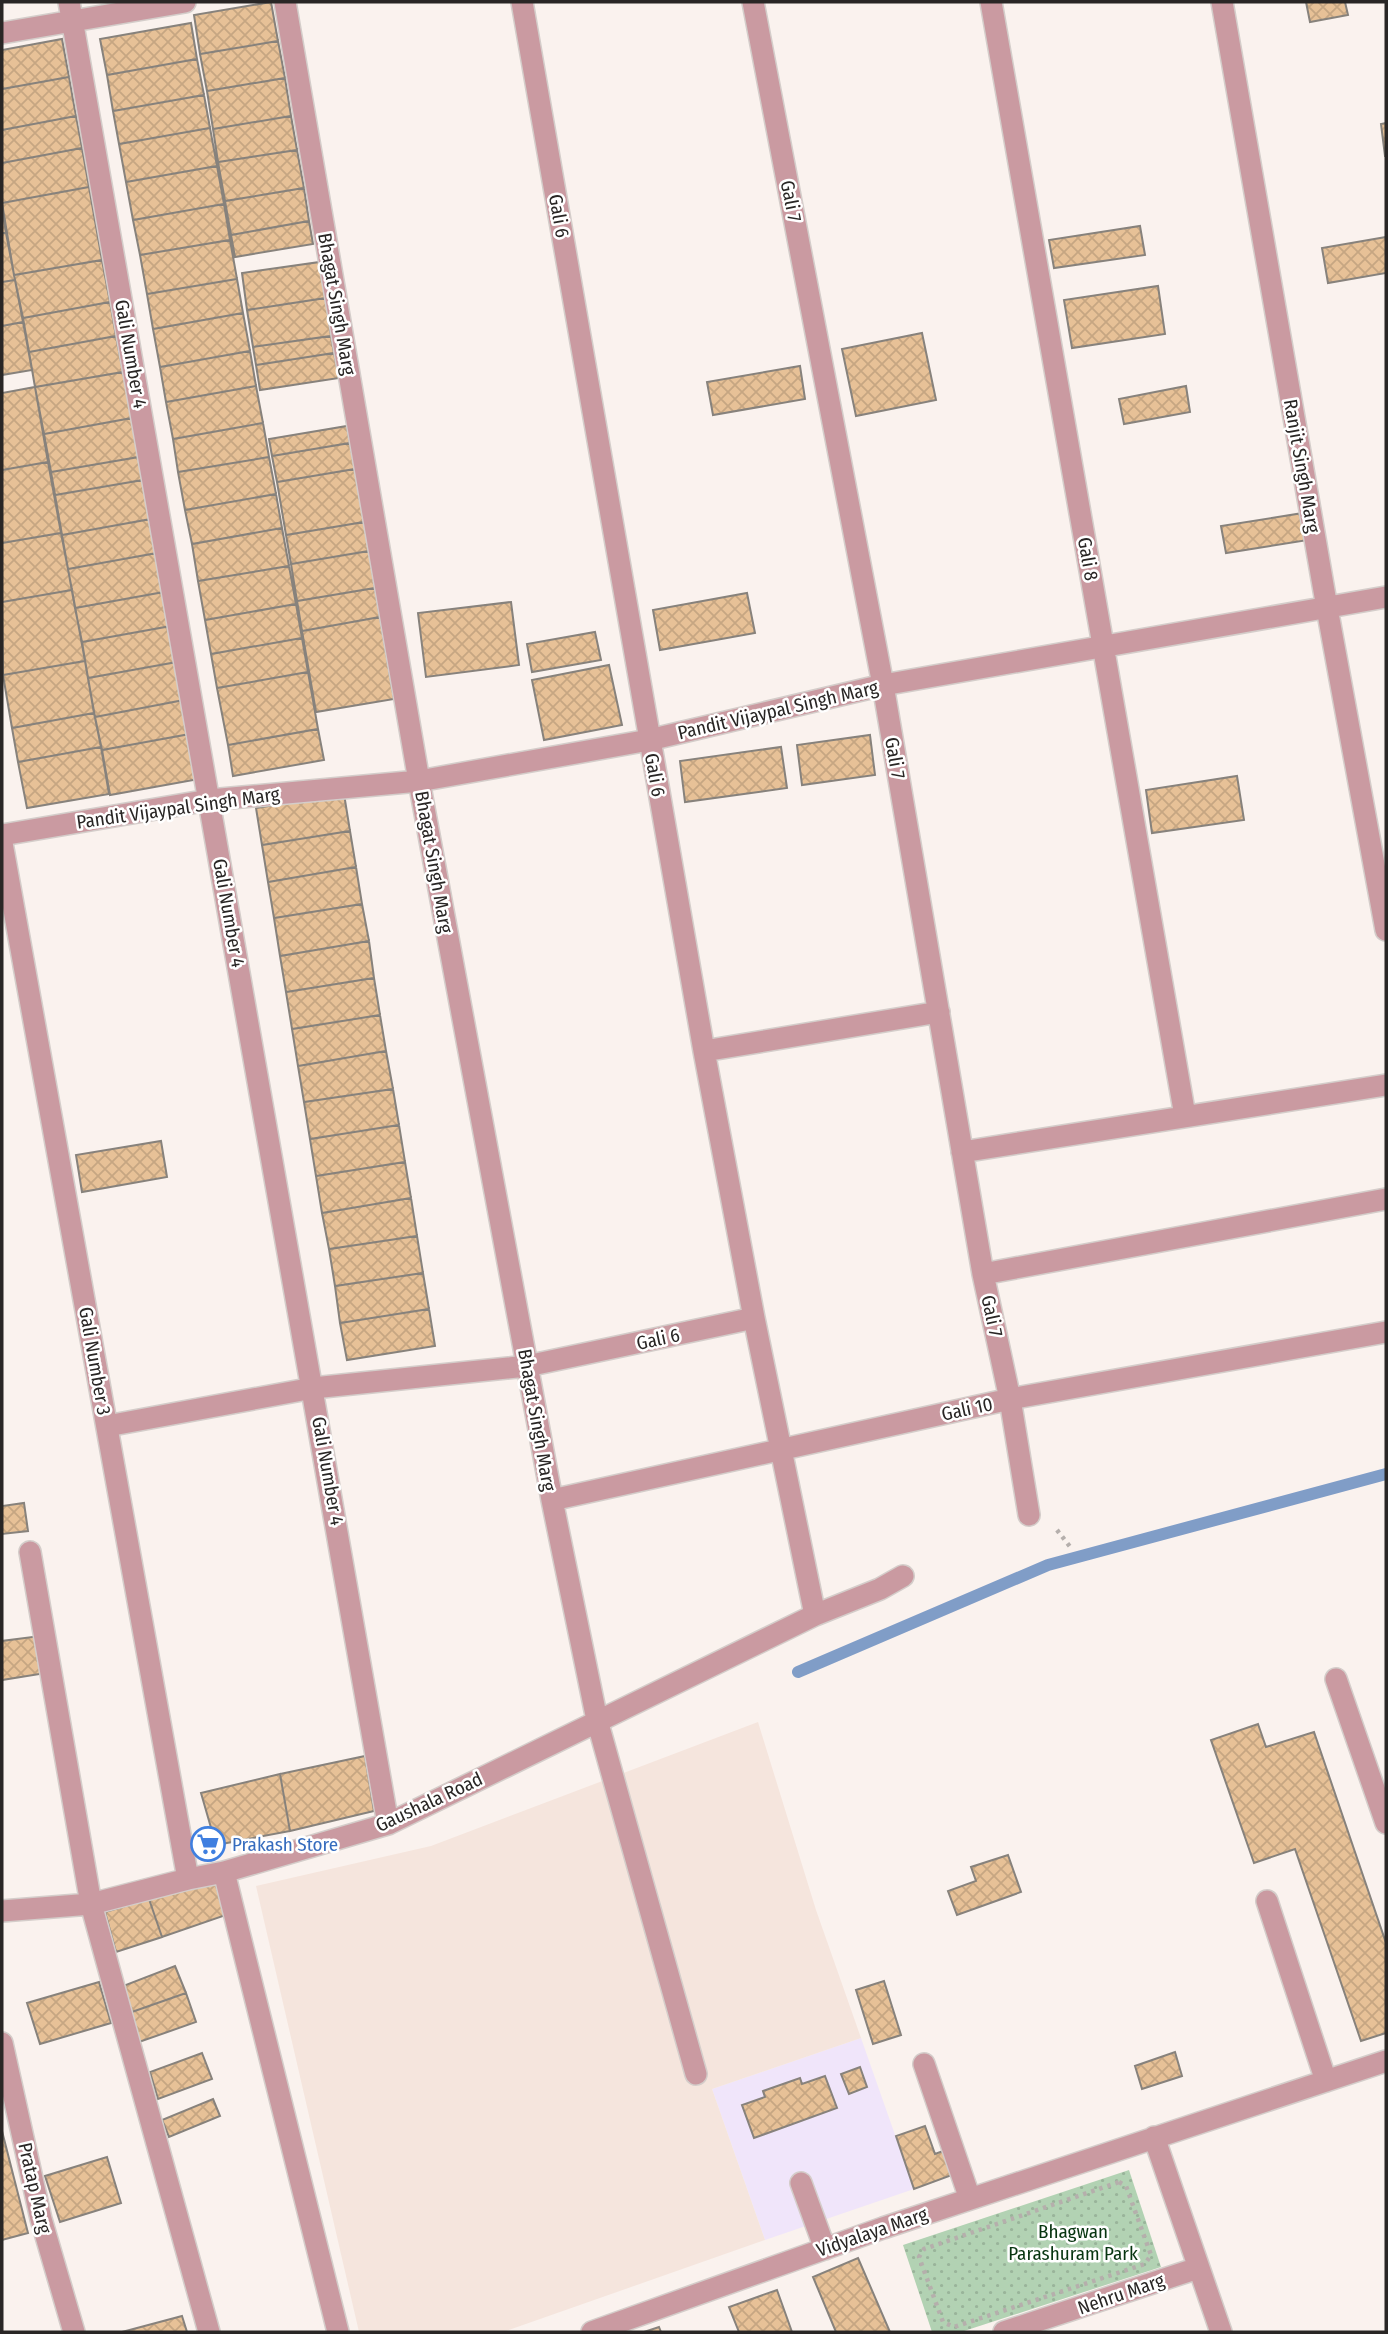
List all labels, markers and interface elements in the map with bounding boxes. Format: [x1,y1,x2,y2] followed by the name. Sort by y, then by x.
[776,178,806,224] street label: Gali 7
[544,192,574,240] street label: Gali 6
[313,231,361,377] street label: Bhagat Singh Marg
[110,298,152,410] street label: Gali Number 4
[1279,397,1325,535] street label: Ranjit Singh Marg
[1073,535,1103,583] street label: Gali 8
[676,676,880,744] street label: Pandit Vijaypal Singh Marg
[880,735,910,781] street label: Gali 7
[640,751,670,799] street label: Gali 6
[75,782,281,834] street label: Pandit Vijaypal Singh Marg
[410,789,458,935] street label: Bhagat Singh Marg
[208,857,250,969] street label: Gali Number 4
[976,1293,1008,1339] street label: Gali 7
[74,1305,116,1417] street label: Gali Number 3
[634,1323,682,1355] street label: Gali 6
[513,1347,561,1493] street label: Bhagat Singh Marg
[939,1392,995,1426] street label: Gali 10
[307,1415,349,1527] street label: Gali Number 4
[372,1767,486,1837] street label: Gaushala Road
[189,1825,227,1863] supermarket icon: Prakash Store
[232,1833,338,1856] place label: Prakash Store
[13,2140,57,2236] street label: Pratap Marg
[813,2202,931,2262] street label: Vidyalaya Marg
[1008,2220,1138,2265] park label: Bhagwan Parashuram Park
[1075,2268,1167,2320] street label: Nehru Marg

